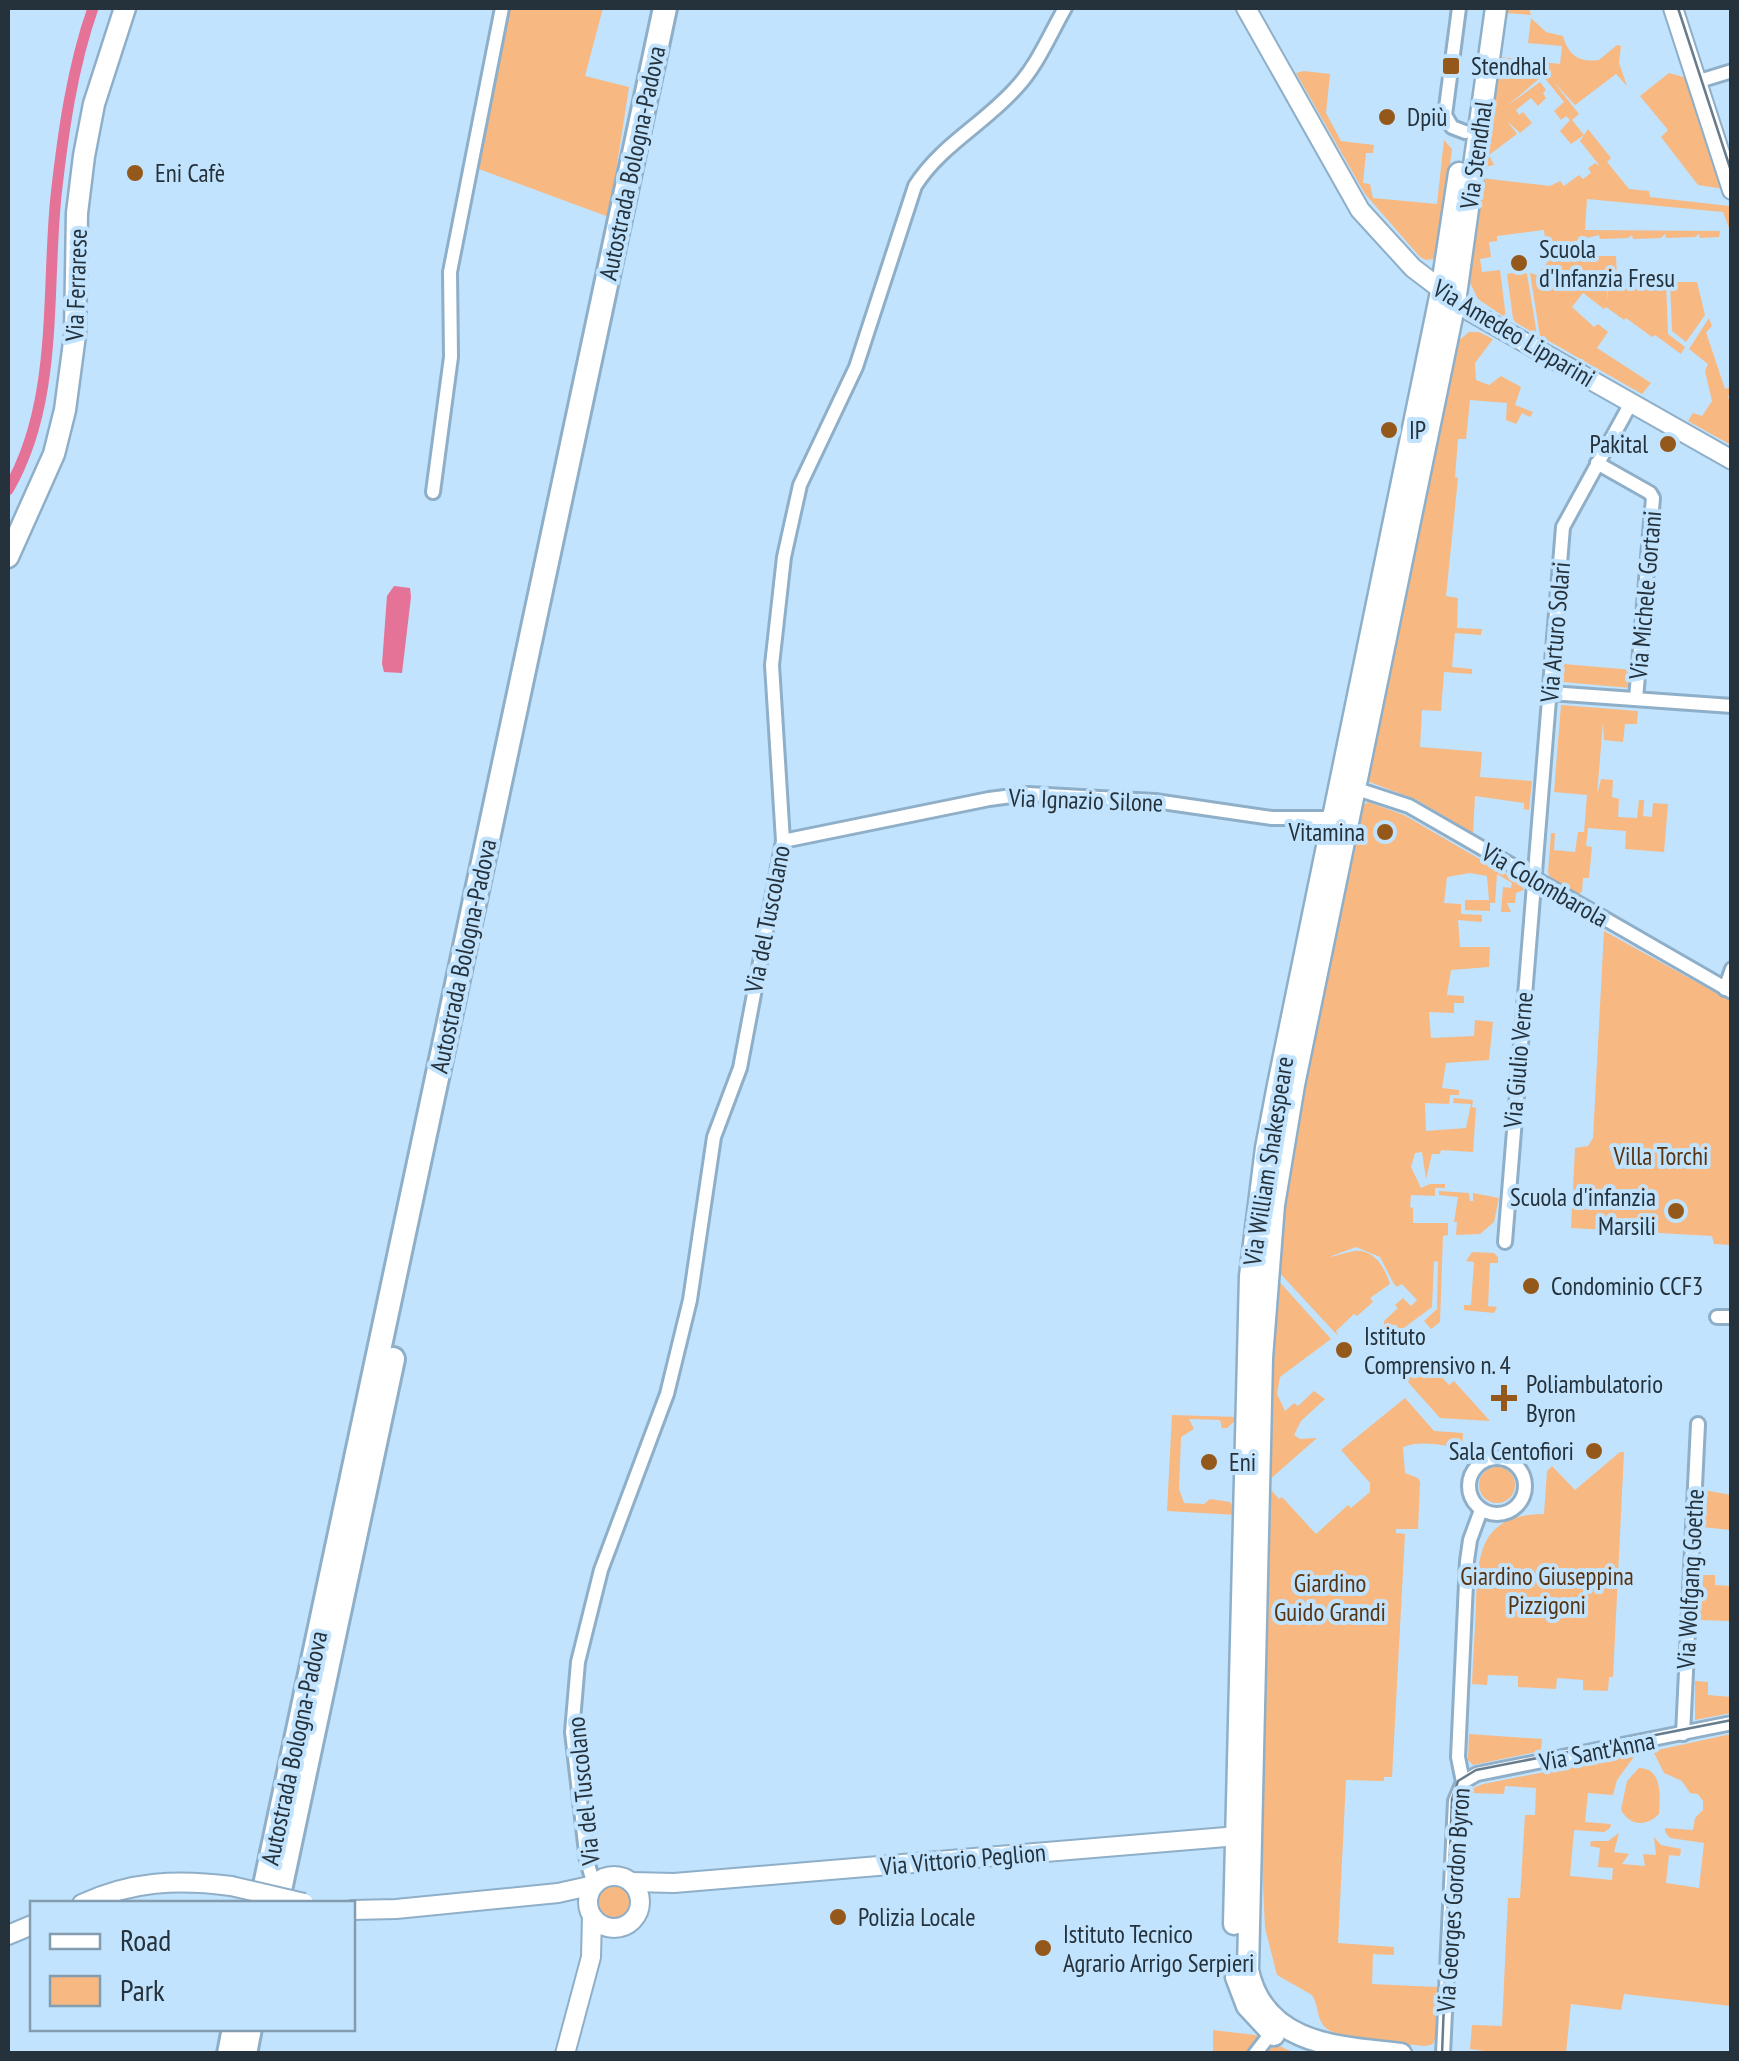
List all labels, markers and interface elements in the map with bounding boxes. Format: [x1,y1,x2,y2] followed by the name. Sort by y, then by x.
[592,43,672,283] street label: Autostrada Bologna-Padova
[1471,50,1548,82] place label: Stendhal
[1440,55,1462,77] marker: Stendhal
[1452,99,1499,212] street label: Via Stendhal
[1407,101,1447,133] place label: Dpiù
[1376,106,1398,128] marker: Dpiù
[155,157,225,189] place label: Eni Cafè
[124,162,146,184] marker: Eni Cafè
[58,228,94,343] street label: Via Ferrarese
[1539,233,1675,294] place label: Scuola d'Infanzia Fresu
[1508,252,1530,274] marker: Scuola d'Infanzia Fresu
[1426,272,1601,394] street label: Via Amedeo Lipparini
[1409,414,1426,446] place label: IP
[1378,419,1400,441] marker: IP
[1590,428,1648,460] place label: Pakital
[1657,433,1679,455] marker: Pakital
[1622,509,1668,682] street label: Via Michele Gortani
[1533,560,1577,705] street label: Via Arturo Solari
[1007,781,1164,819] street label: Via Ignazio Silone
[1287,816,1365,848] place label: Vitamina
[1374,821,1396,843] marker: Vitamina
[1475,835,1614,934] street label: Via Colombarola
[423,836,503,1076] street label: Autostrada Bologna-Padova
[737,843,797,996] street label: Via del Tuscolano
[1496,991,1540,1130] street label: Via Giulio Verne
[1236,1054,1300,1269] street label: Via William Shakespeare
[1613,1140,1708,1172] park label: Villa Torchi
[1510,1181,1656,1242] place label: Scuola d'infanzia Marsili
[1665,1200,1687,1222] marker: Scuola d'infanzia Marsili
[1551,1270,1703,1302] place label: Condominio CCF3
[1520,1275,1542,1297] marker: Condominio CCF3
[1364,1320,1511,1381] place label: Istituto Comprensivo n. 4
[1333,1339,1355,1361] marker: Istituto Comprensivo n. 4
[1526,1368,1663,1429] place label: Poliambulatorio Byron
[1491,1385,1517,1411] marker: Poliambulatorio Byron
[1449,1435,1574,1467] place label: Sala Centofiori
[1583,1440,1605,1462] marker: Sala Centofiori
[1229,1446,1256,1478] place label: Eni
[1198,1451,1220,1473] marker: Eni
[1669,1488,1711,1671] street label: Via Wolfgang Goethe
[1460,1560,1634,1621] park label: Giardino Giuseppina Pizzigoni
[1274,1567,1386,1628] park label: Giardino Guido Grandi
[254,1628,334,1868] street label: Autostrada Bologna-Padova
[559,1715,607,1868] street label: Via del Tuscolano
[1536,1724,1657,1778] street label: Via Sant'Anna
[1429,1787,1477,2014] street label: Via Georges Gordon Byron
[878,1836,1047,1882] street label: Via Vittorio Peglion
[30,1901,355,2031] legend
[858,1901,975,1933] place label: Polizia Locale
[827,1906,849,1928] marker: Polizia Locale
[1063,1918,1255,1979] place label: Istituto Tecnico Agrario Arrigo Serpieri
[120,1920,171,1959] text: Road
[1032,1937,1054,1959] marker: Istituto Tecnico Agrario Arrigo Serpieri
[120,1970,165,2009] text: Park

